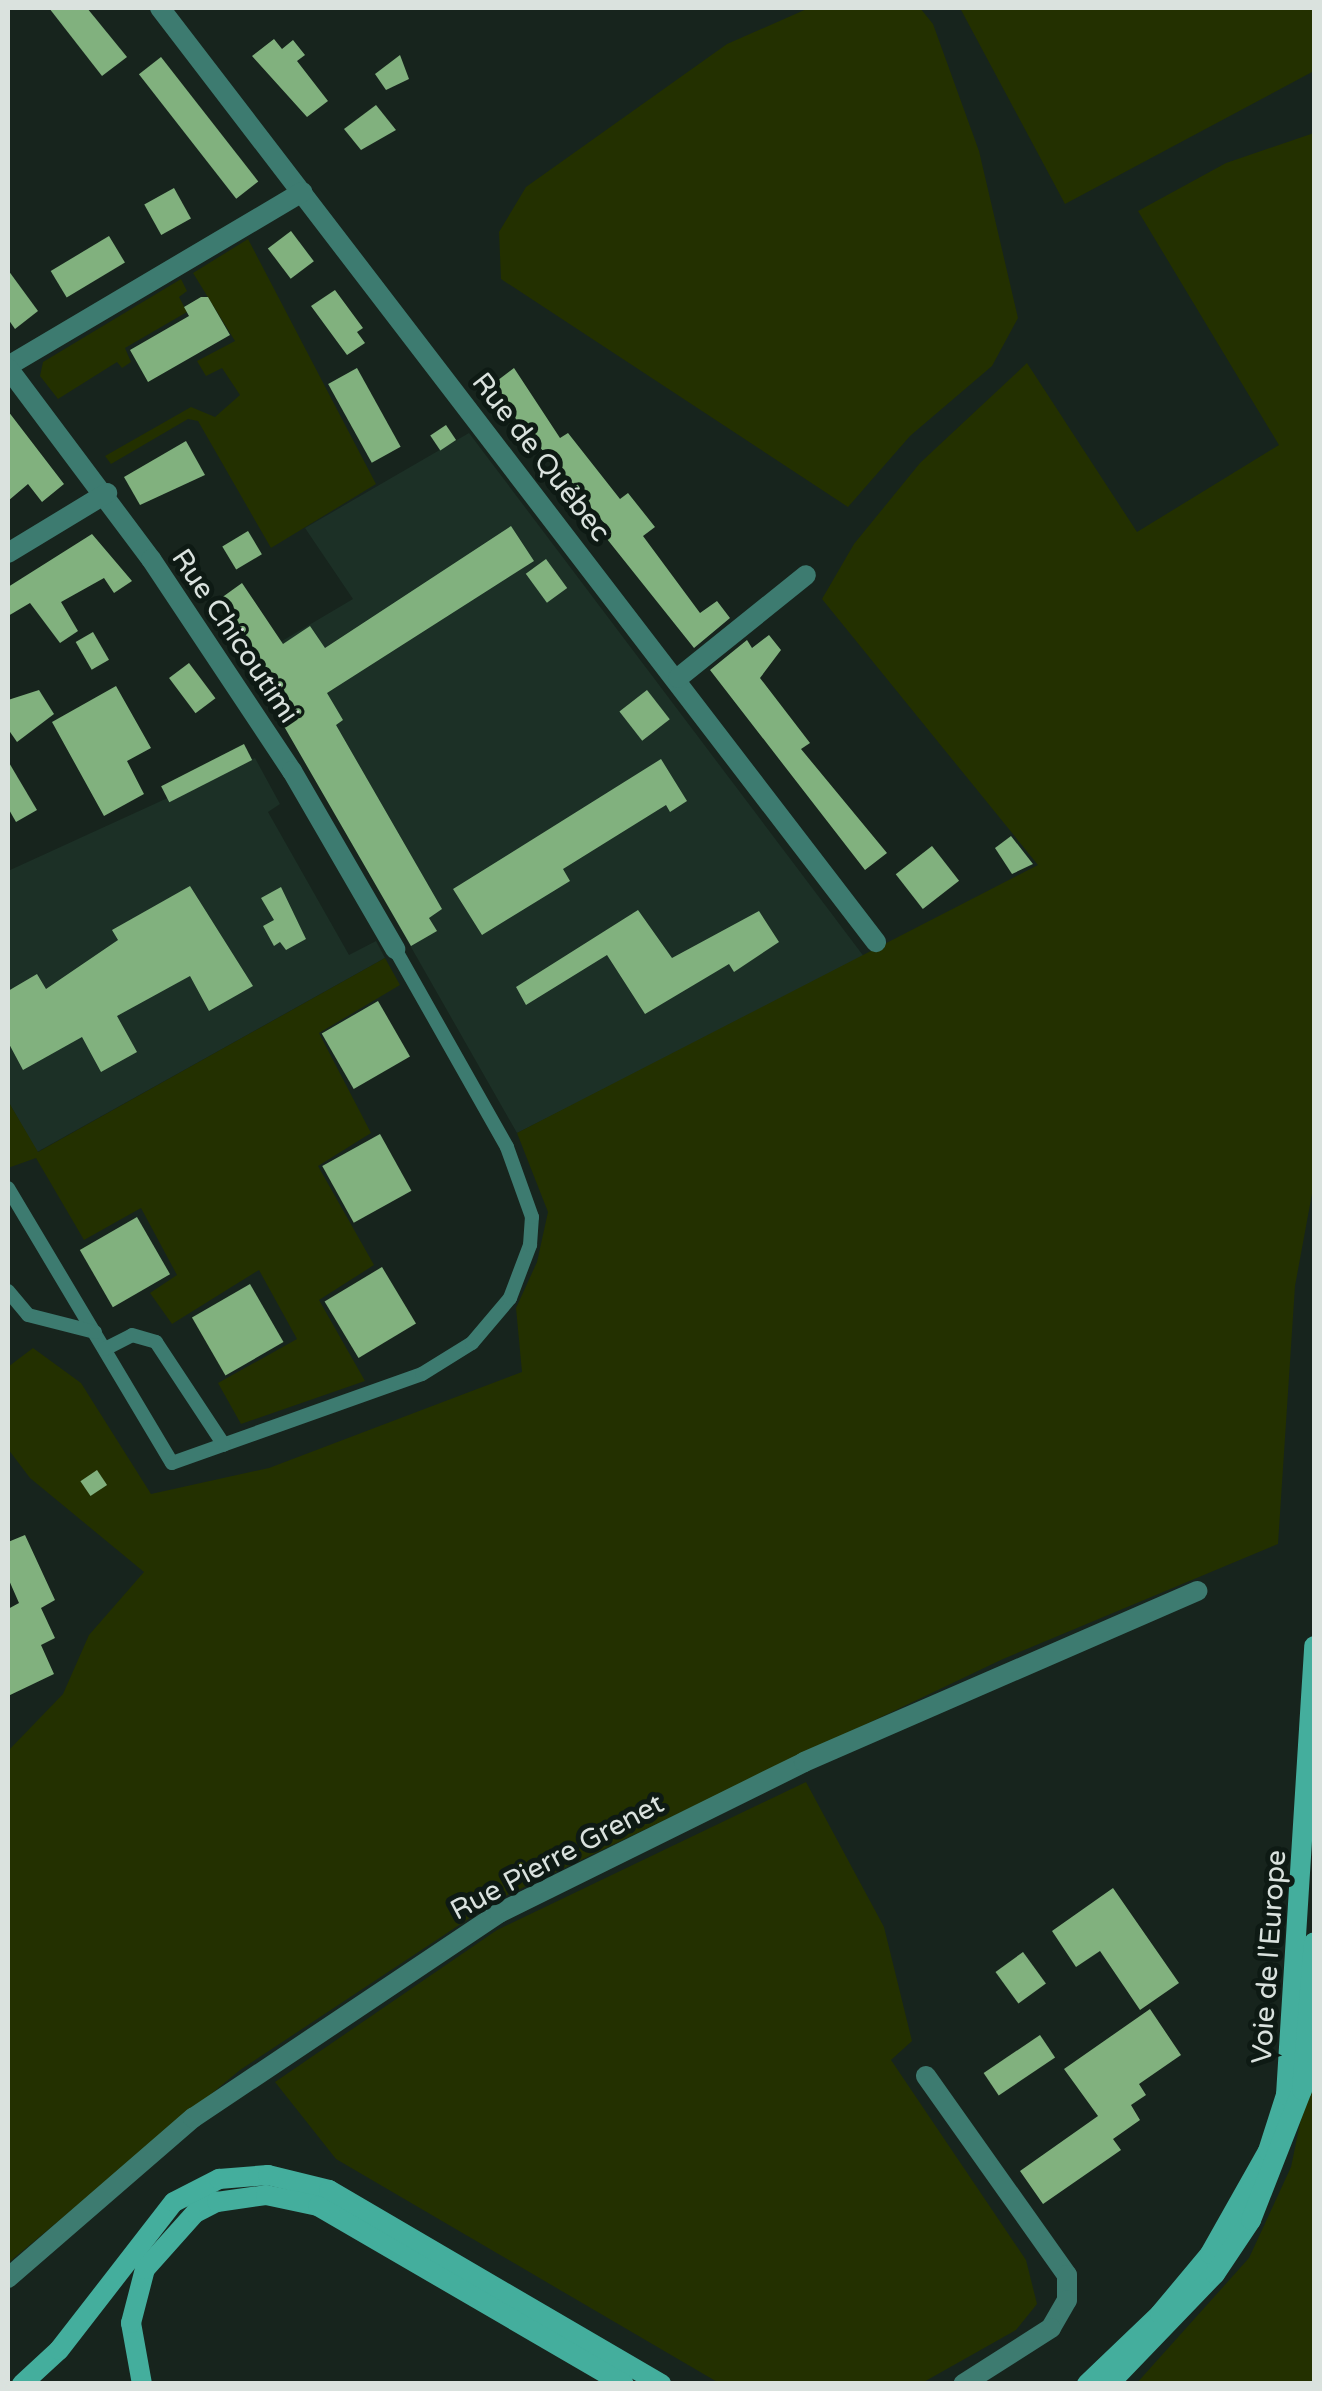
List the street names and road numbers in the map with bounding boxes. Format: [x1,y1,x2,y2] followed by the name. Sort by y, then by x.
[465,366,617,548] street label: Rue de Québec
[164,543,306,729] street label: Rue Chicoutimi
[445,1787,669,1927] street label: Rue Pierre Grenet
[1245,1849,1293,2065] street label: Voie de l'Europe

